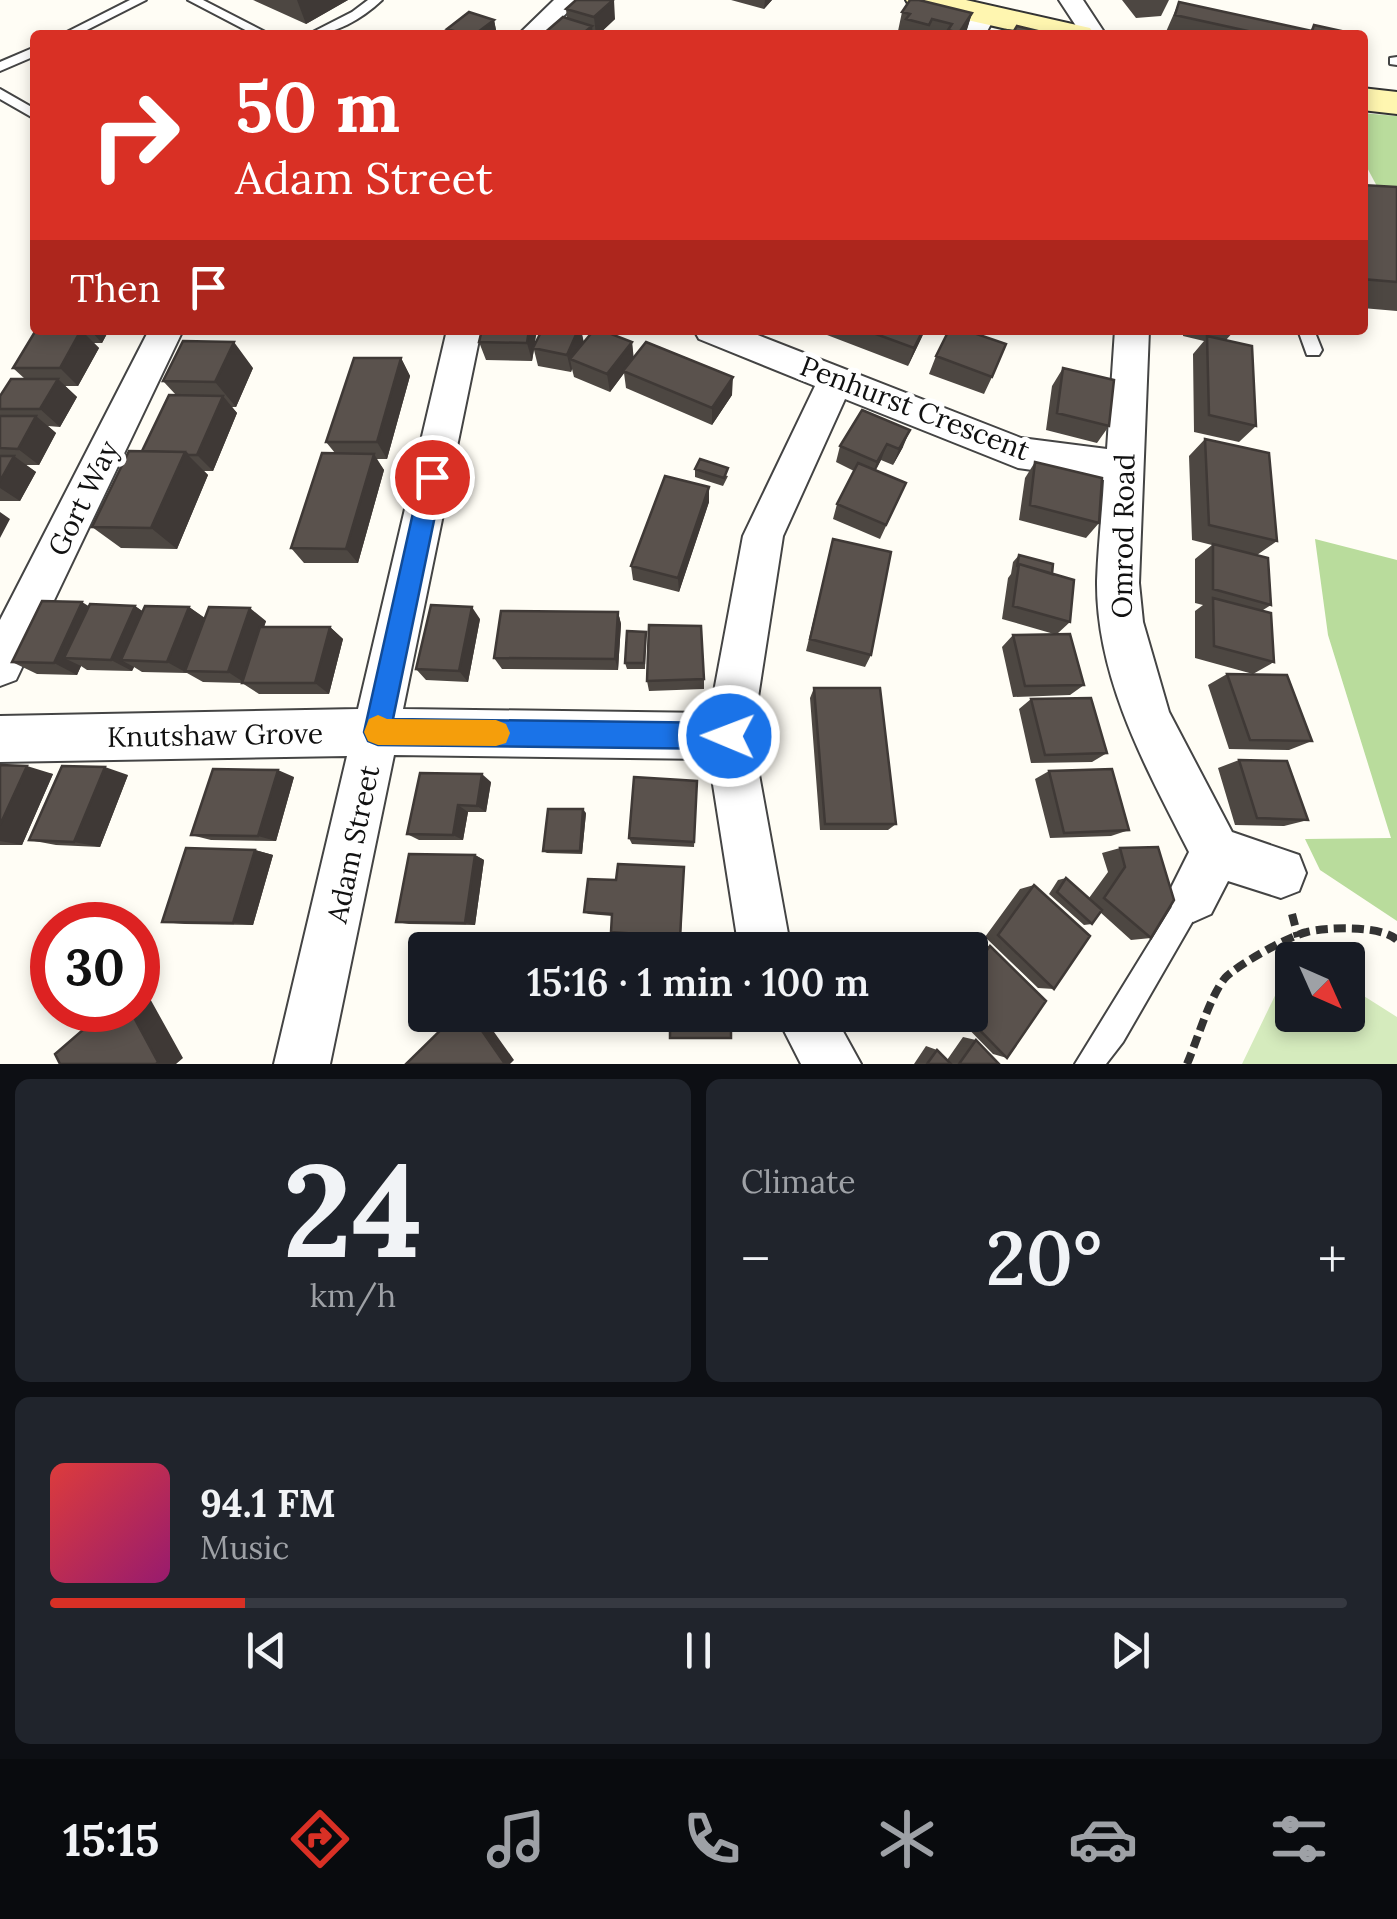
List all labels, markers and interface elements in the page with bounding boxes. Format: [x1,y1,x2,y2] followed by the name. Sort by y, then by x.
[235,62,400,151] text: 50 m
[70,70,200,200] icon: right
[235,149,493,206] text: Adam Street
[181,260,236,315] icon: arrive
[70,264,161,312] text: Then
[795,348,1035,468] street label: Penhurst Crescent
[40,434,126,562] street label: Gort Way
[390,435,475,520] pin
[405,450,460,505] icon: arrive
[1104,453,1142,619] street label: Omrod Road
[677,684,781,788] position arrow
[107,715,323,755] street label: Knutshaw Grove
[319,762,387,927] street label: Adam Street
[30,902,160,1032] speed limit sign: 30
[1275,942,1365,1032] north arrow
[1275,942,1365,1032] map controls
[527,958,869,1006] text: 15:16 · 1 min · 100 m
[283,1126,423,1293] text: 24
[741,1161,856,1202] text: Climate
[986,1210,1102,1306] text: 20°
[741,1224,770,1294] text: −
[1318,1224,1347,1294] text: +
[310,1275,396,1316] text: km/h
[200,1479,336,1527] text: 94.1 FM
[200,1527,289,1568] text: Music
[239,1623,294,1678] icon: previous
[671,1623,726,1678] icon: pause
[1103,1623,1158,1678] icon: next
[285,1804,355,1874] icon: directions
[481,1804,551,1874] icon: music
[677,1804,747,1874] icon: phone
[872,1804,942,1874] icon: climate
[1068,1804,1138,1874] icon: car
[1264,1804,1334,1874] icon: filters
[63,1811,159,1868] text: 15:15

